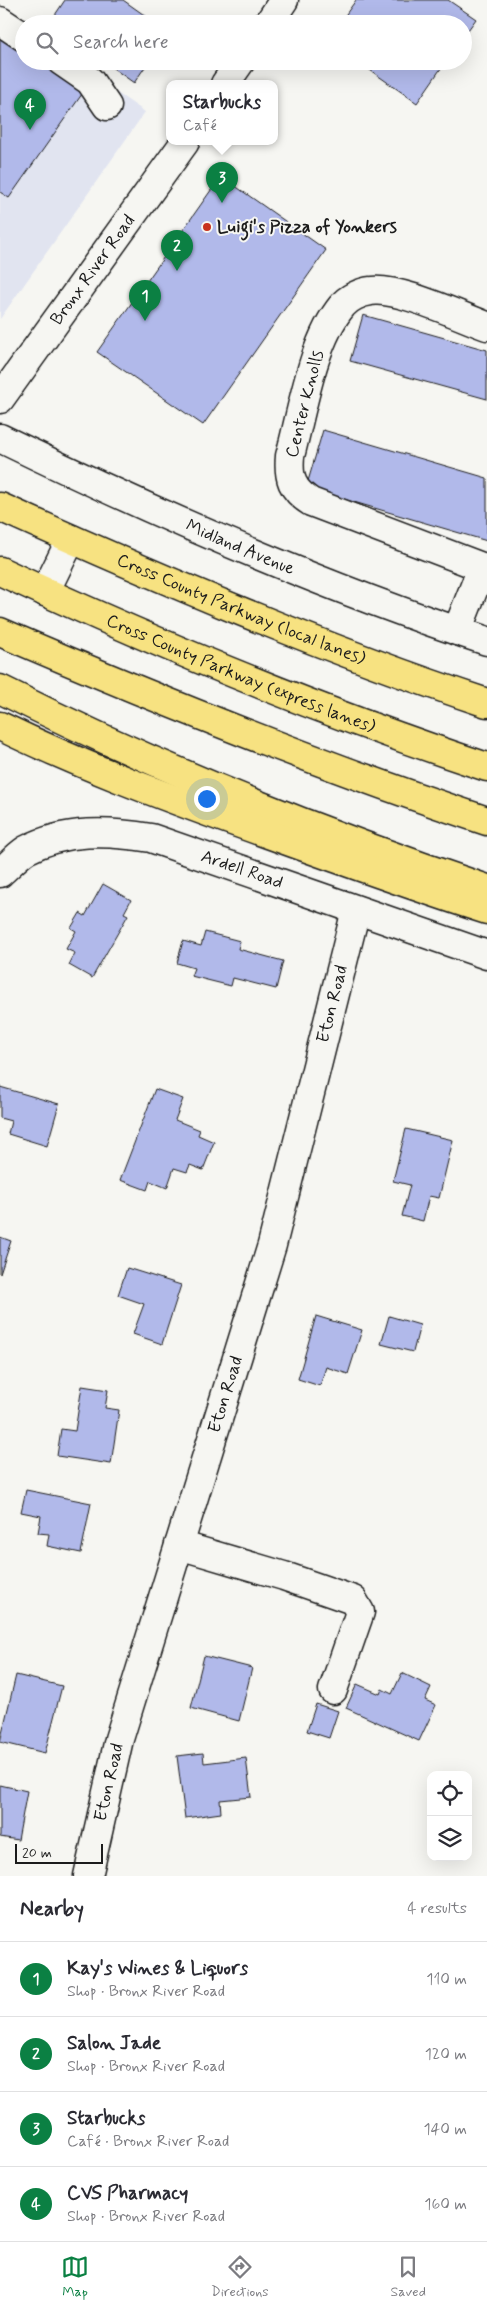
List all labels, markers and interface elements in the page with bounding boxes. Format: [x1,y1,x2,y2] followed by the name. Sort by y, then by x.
[15,15,472,70] search box
[33,29,61,57] icon: search
[73,30,169,55] text: Search here
[166,80,278,145] popup
[14,89,46,130] pin: 4
[183,90,261,115] text: Starbucks
[183,115,217,136] text: Café
[206,162,238,203] pin: 3
[45,210,141,330] street label: Bronx River Road
[217,215,397,241] place label: Luigi's Pizza of Yonkers
[201,221,213,233] marker: Luigi's Pizza of Yonkers
[161,230,193,271] pin: 2
[129,280,161,321] pin: 1
[280,348,330,460] street label: Center Knolls
[182,514,298,581] street label: Midland Avenue
[113,548,369,671] street label: Cross County Parkway (local lanes)
[102,609,379,739] street label: Cross County Parkway (express lanes)
[194,786,220,812] your location
[198,844,286,895] street label: Ardell Road
[311,963,354,1046] street label: Eton Road
[202,1353,249,1436] street label: Eton Road
[89,1741,130,1824] street label: Eton Road
[427,1771,472,1861] map controls
[427,1771,472,1816] button: locate
[427,1816,472,1861] button: layers
[15,1841,102,1864] scale bar
[22,1844,52,1862] text: 20 m
[20,1895,84,1923] text: Nearby
[407,1898,467,1919] text: 4 results
[67,1956,248,1981] text: Kay's Wines & Liquors
[32,1969,40,1990] text: 1
[426,1969,467,1990] text: 110 m
[67,1981,225,2002] text: Shop · Bronx River Road
[67,2031,161,2056] text: Salon Jade
[32,2044,40,2065] text: 2
[425,2044,467,2065] text: 120 m
[67,2056,225,2077] text: Shop · Bronx River Road
[67,2106,145,2131] text: Starbucks
[32,2119,40,2140] text: 3
[423,2119,467,2140] text: 140 m
[67,2131,229,2152] text: Café · Bronx River Road
[67,2181,188,2206] text: CVS Pharmacy
[31,2194,41,2215] text: 4
[424,2194,467,2215] text: 160 m
[67,2206,225,2227] text: Shop · Bronx River Road
[61,2253,89,2301] tab: Map
[211,2253,269,2301] tab: Directions
[391,2253,426,2301] tab: Saved

